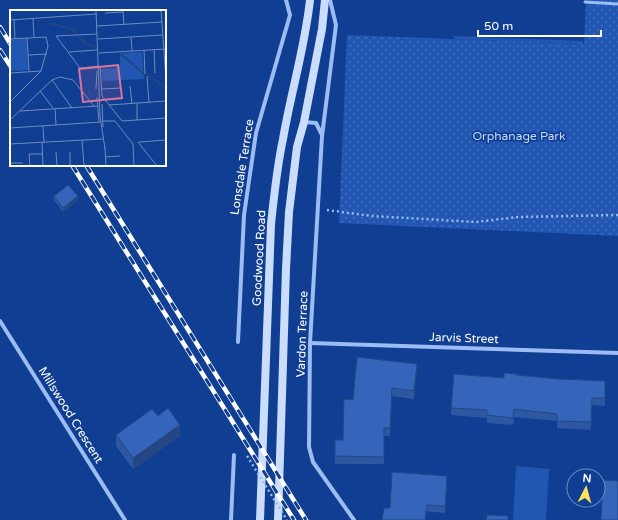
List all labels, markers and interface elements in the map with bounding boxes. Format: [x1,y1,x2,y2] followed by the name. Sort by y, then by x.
[10,10,166,166] inset map
[478,12,601,38] scale bar
[484,19,513,33] text: 50 m
[228,118,257,216] street label: Lonsdale Terrace
[472,129,566,143] park label: Orphanage Park
[249,210,269,306] street label: Goodwood Road
[293,290,311,377] street label: Vardon Terrace
[429,330,499,346] street label: Jarvis Street
[36,364,107,466] street label: Millswood Crescent
[566,468,606,508] north arrow
[582,472,592,485] text: N

